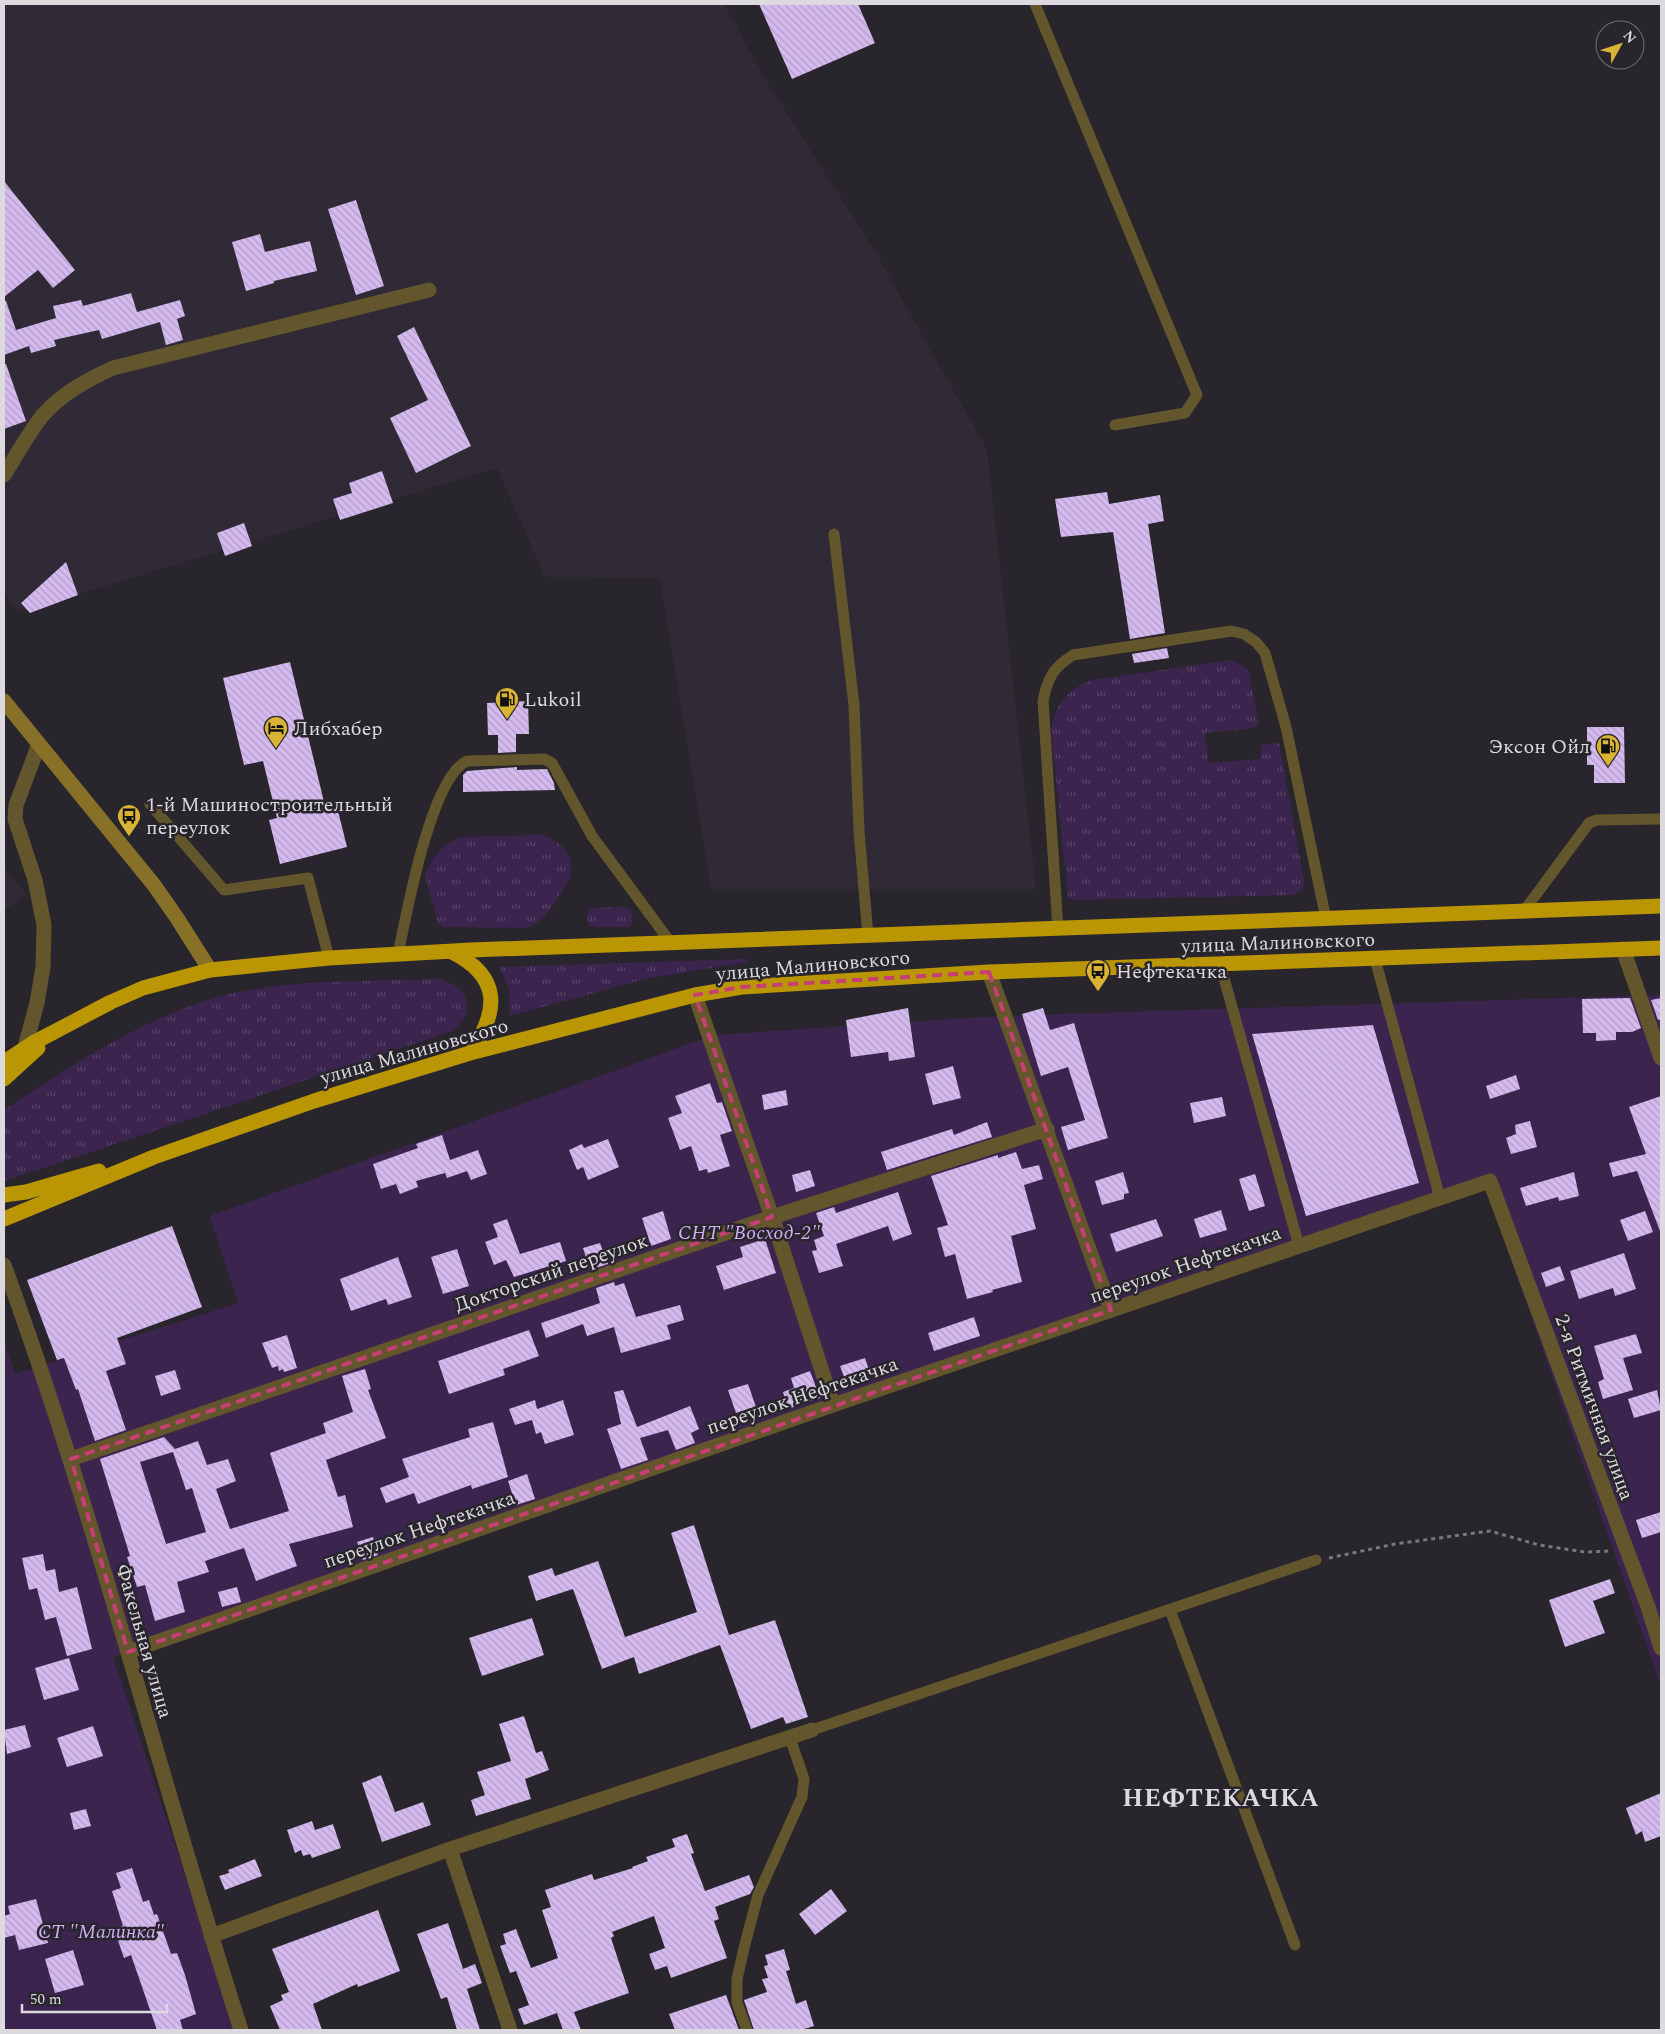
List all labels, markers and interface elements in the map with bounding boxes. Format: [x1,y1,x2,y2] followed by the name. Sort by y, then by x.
[1595,20,1645,70] north arrow
[1618,26,1641,48] text: N
[524,685,582,715] place label: Lukoil
[494,686,520,720] fuel station icon: Lukoil
[294,714,383,744] place label: Либхабер
[263,715,289,749] hotel icon: Либхабер
[1488,732,1590,762] place label: Эксон Ойл
[1595,733,1621,767] fuel station icon: Эксон Ойл
[146,790,393,843] place label: 1-й Машиностроительный переулок
[116,803,142,837] bus stop icon: 1-й Машиностроительный переулок
[1179,925,1376,961] street label: улица Малиновского
[714,943,911,989] street label: улица Малиновского
[1116,957,1227,987] place label: Нефтекачка
[1085,958,1111,992] bus stop icon: Нефтекачка
[316,1011,512,1093] street label: улица Малиновского
[678,1218,820,1248] park label: СНТ "Восход-2"
[1086,1218,1285,1312] street label: переулок Нефтекачка
[450,1226,652,1320] street label: Докторский переулок
[1546,1310,1642,1505] street label: 2-я Ритмичная улица
[703,1349,902,1443] street label: переулок Нефтекачка
[320,1483,519,1577] street label: переулок Нефтекачка
[108,1561,180,1722] street label: Факельная улица
[1122,1780,1320,1818] district label: НЕФТЕКАЧКА
[38,1917,164,1947] park label: СТ "Малинка"
[22,1982,168,2014] scale bar
[30,1988,62,2011] text: 50 m

